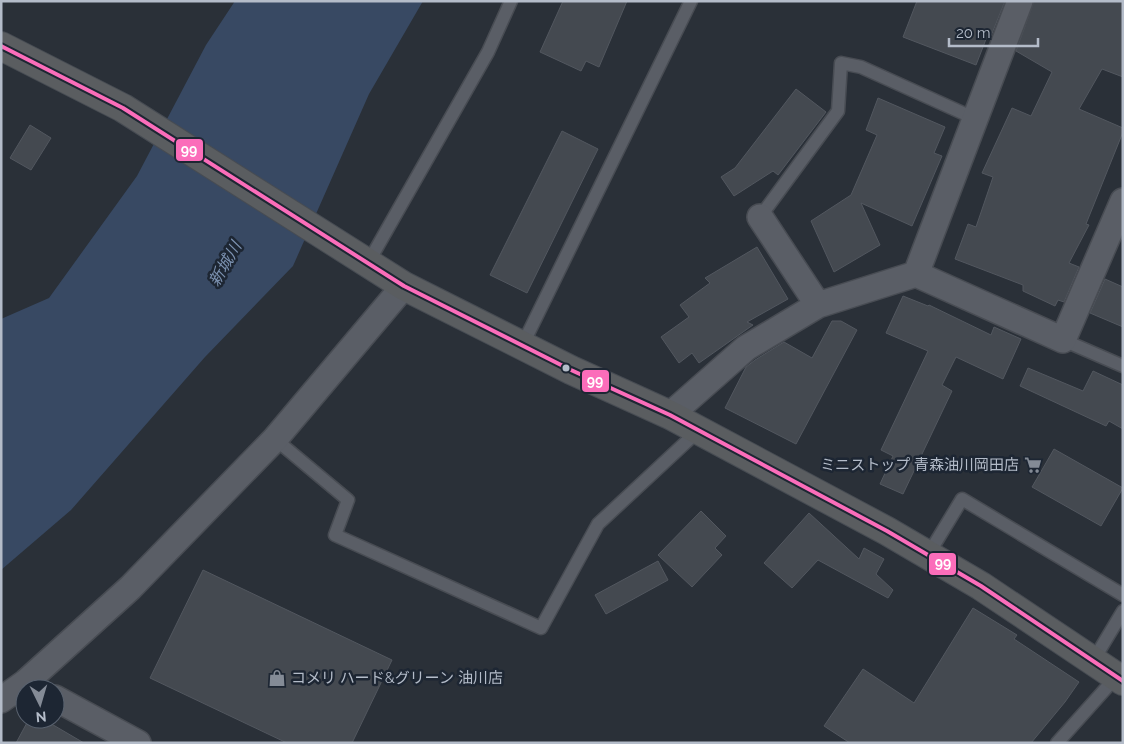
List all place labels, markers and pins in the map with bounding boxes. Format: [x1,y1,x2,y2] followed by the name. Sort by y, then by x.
[561,363,571,373] unlabelled marker
[1023,455,1043,475] supermarket icon: ミニストップ 青森油川岡田店
[820,456,1019,474] place label: ミニストップ 青森油川岡田店
[267,668,287,688] shop icon: コメリ ハード&グリーン 油川店
[291,669,503,687] place label: コメリ ハード&グリーン 油川店

